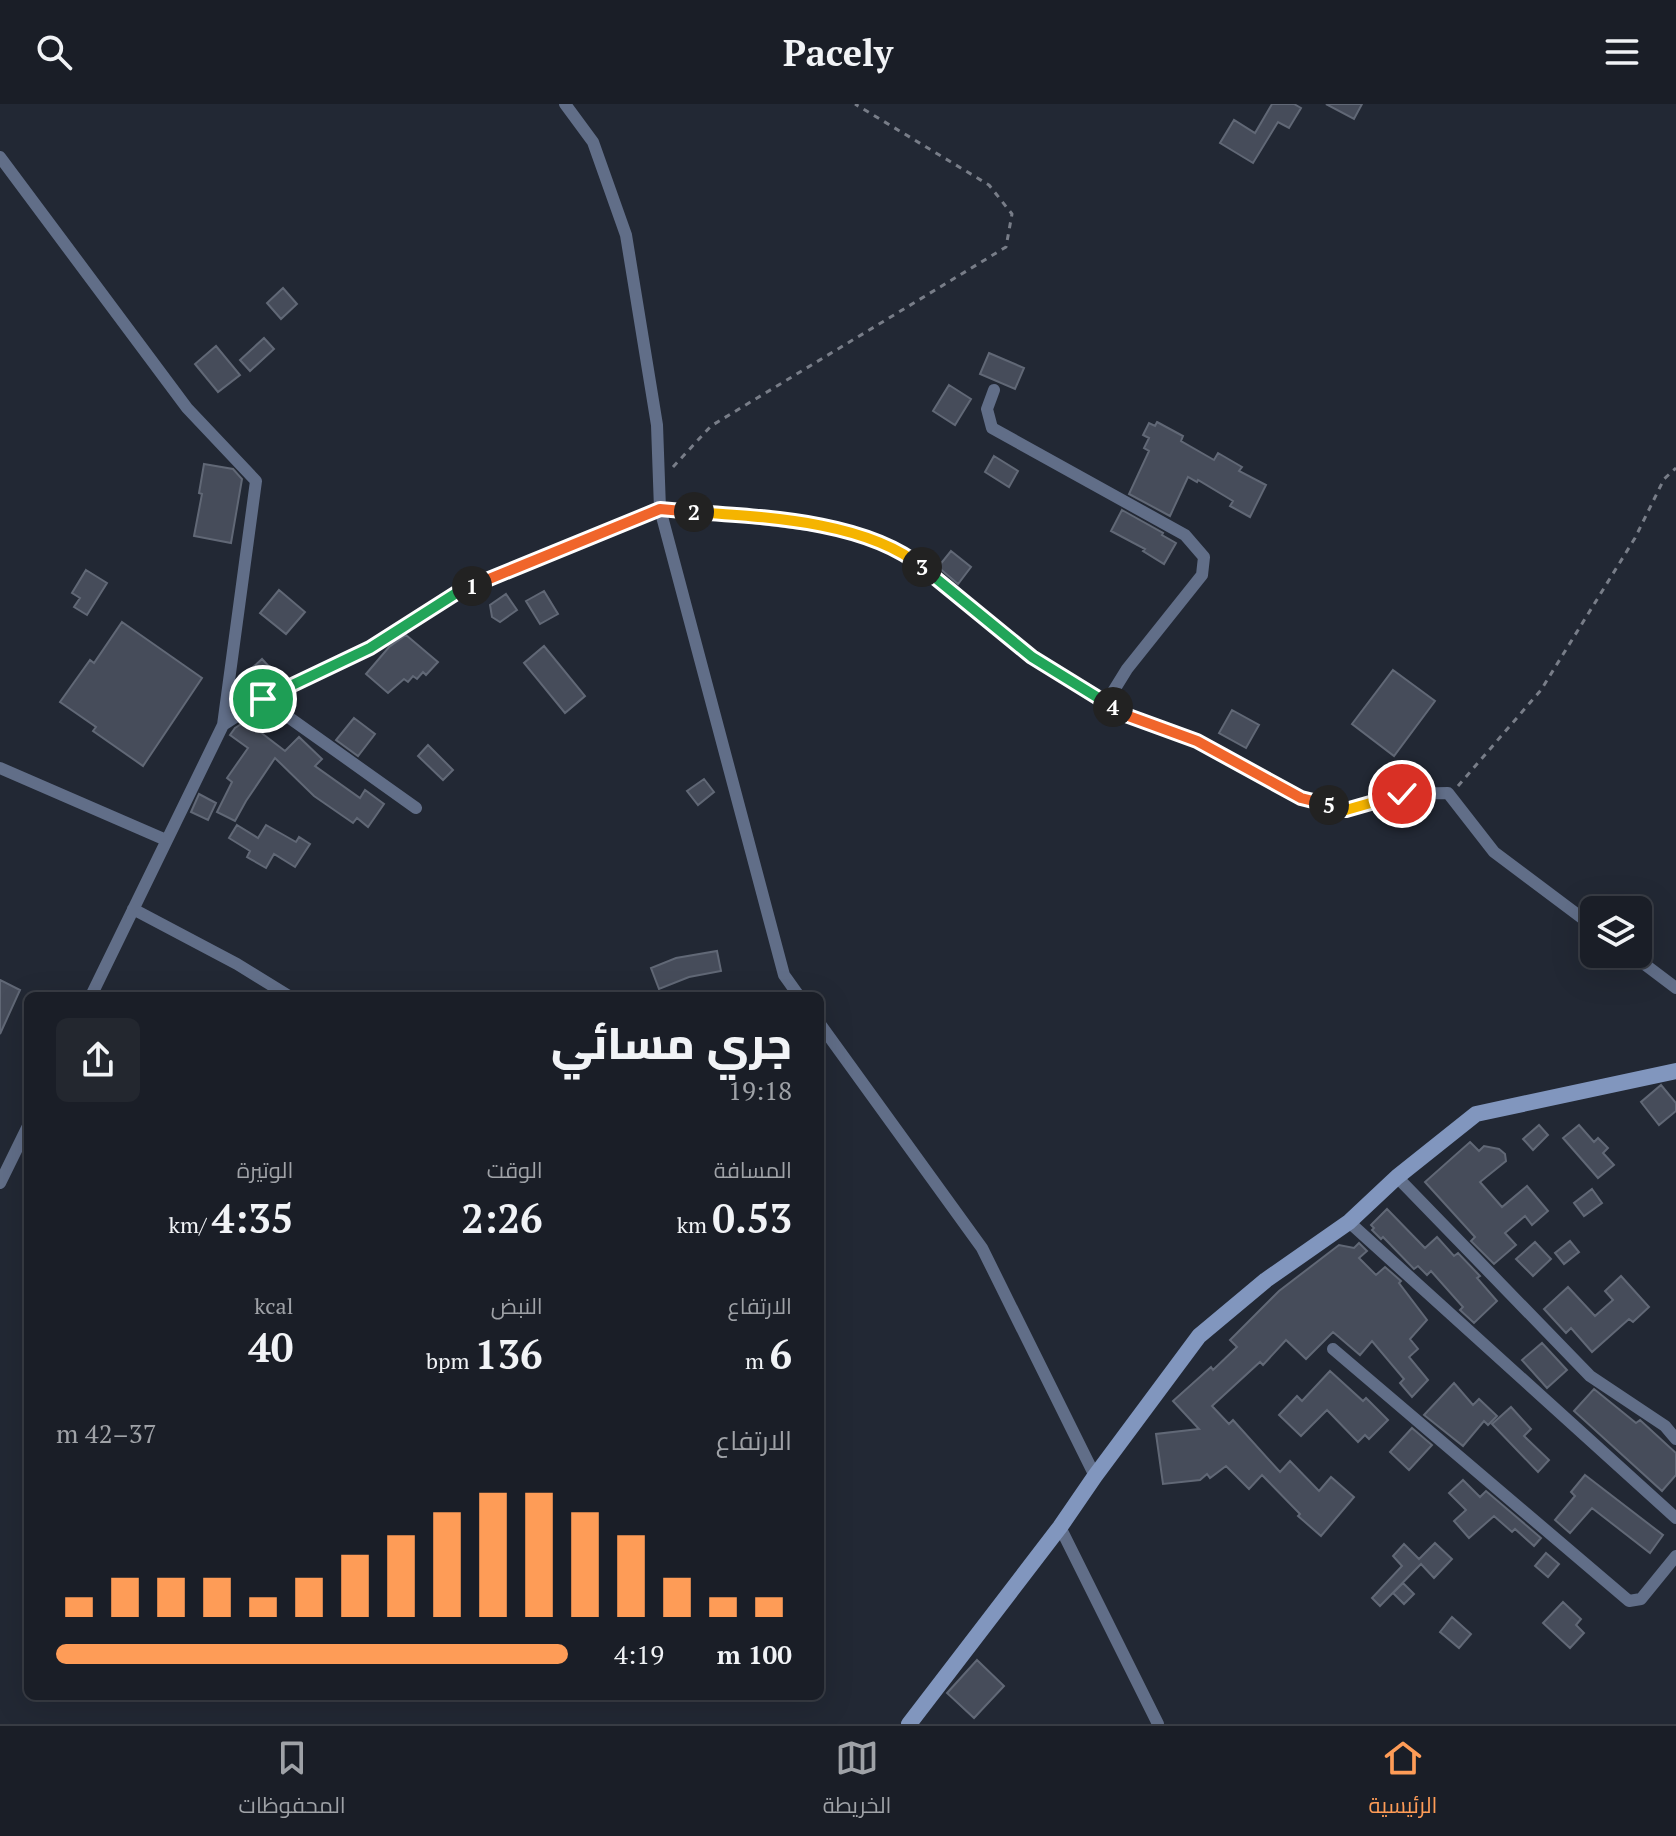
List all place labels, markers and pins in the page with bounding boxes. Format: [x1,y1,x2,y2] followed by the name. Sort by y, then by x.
[674,492,714,532] pin: 2
[902,547,942,587] pin: 3
[452,566,492,606] pin: 1
[229,665,297,733] pin
[1093,687,1133,727] pin: 4
[1368,760,1436,828] pin
[1309,785,1349,825] pin: 5

